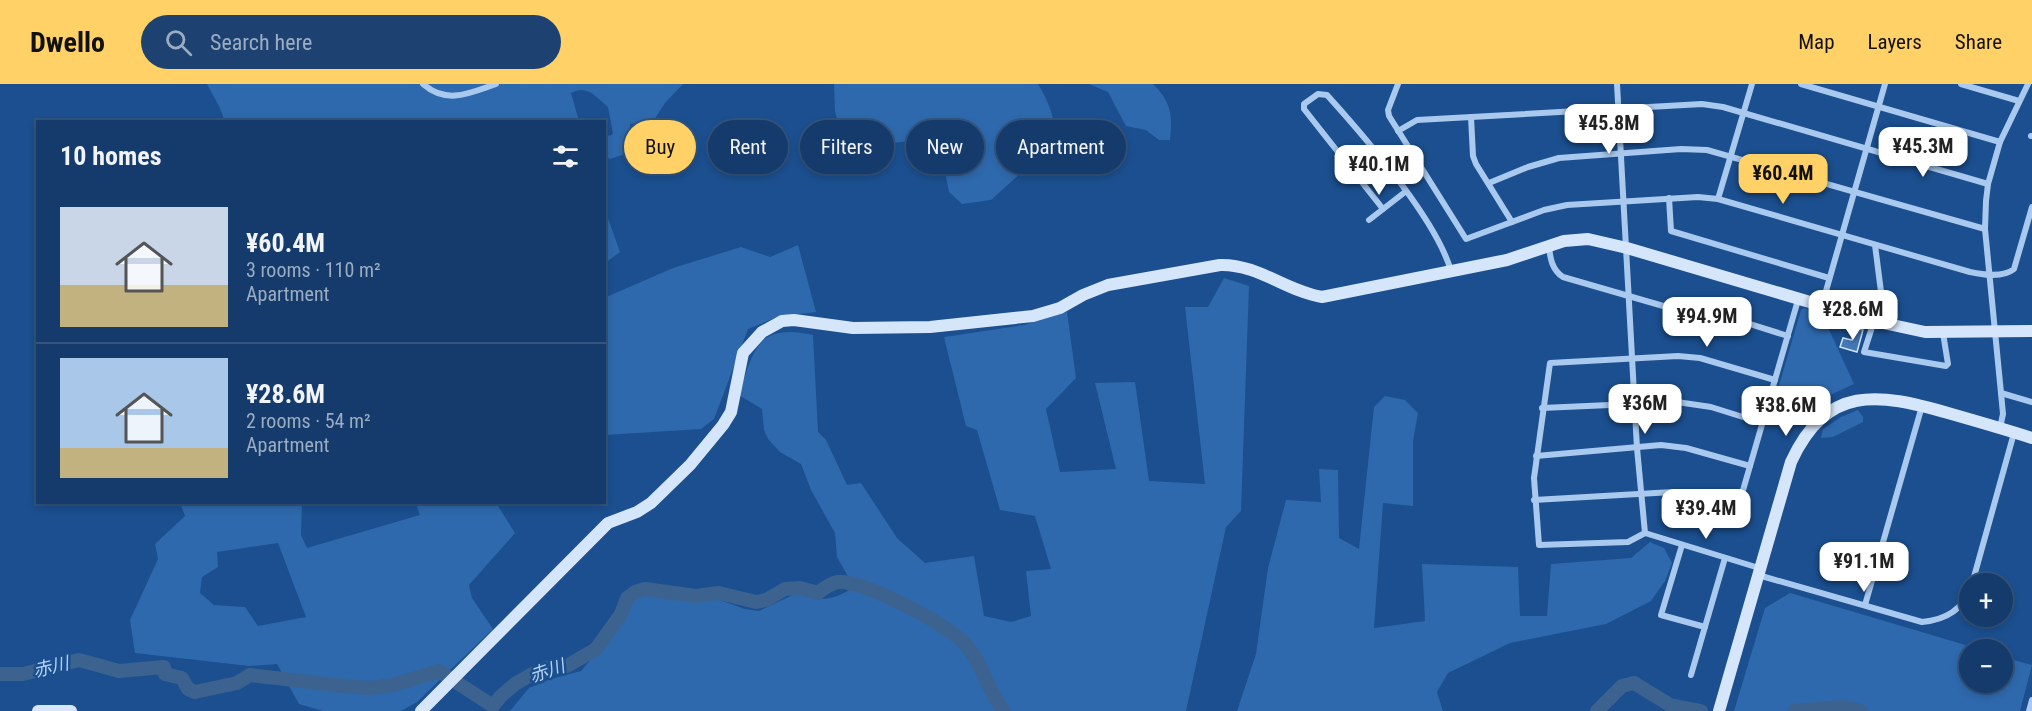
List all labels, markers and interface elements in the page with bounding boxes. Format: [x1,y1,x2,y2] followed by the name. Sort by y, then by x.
[141,15,561,69] search box
[30,26,105,59] text: Dwello
[162,26,195,59] icon: search
[210,30,312,55] text: Search here
[1798,30,1835,54] text: Map
[1868,30,1922,54] text: Layers
[1955,30,2002,54] text: Share
[1560,104,1658,155] pin: ¥45.8M
[1579,111,1639,135] text: ¥45.8M
[624,120,696,174] chip: Buy
[708,120,788,174] chip: Rent
[800,120,894,174] chip: Filters
[906,120,984,174] chip: New
[996,120,1126,174] chip: Apartment
[1874,127,1972,178] pin: ¥45.3M
[1893,134,1953,158] text: ¥45.3M
[549,140,582,173] icon: filters
[60,141,162,171] text: 10 homes
[1330,145,1428,196] pin: ¥40.1M
[1349,152,1409,176] text: ¥40.1M
[1734,154,1832,205] pin: ¥60.4M
[1753,161,1813,185] text: ¥60.4M
[246,228,325,258] text: ¥60.4M
[108,231,180,303] icon: home
[246,258,381,282] text: 3 rooms · 110 m²
[246,282,330,306] text: Apartment
[1804,290,1902,341] pin: ¥28.6M
[1658,297,1756,348] pin: ¥94.9M
[1823,297,1883,321] text: ¥28.6M
[1677,304,1737,328] text: ¥94.9M
[246,379,325,409] text: ¥28.6M
[108,382,180,454] icon: home
[1609,384,1681,435] pin: ¥36M
[1737,386,1835,437] pin: ¥38.6M
[1623,391,1667,415] text: ¥36M
[1756,393,1816,417] text: ¥38.6M
[246,409,371,433] text: 2 rooms · 54 m²
[246,433,330,457] text: Apartment
[1657,489,1755,540] pin: ¥39.4M
[1676,496,1736,520] text: ¥39.4M
[1815,542,1913,593] pin: ¥91.1M
[1834,549,1894,573] text: ¥91.1M
[1959,573,2013,693] map controls
[1959,573,2013,627] button: +
[1959,639,2013,693] button: −
[31,652,73,681] water label: 赤川
[526,654,569,686] water label: 赤川

